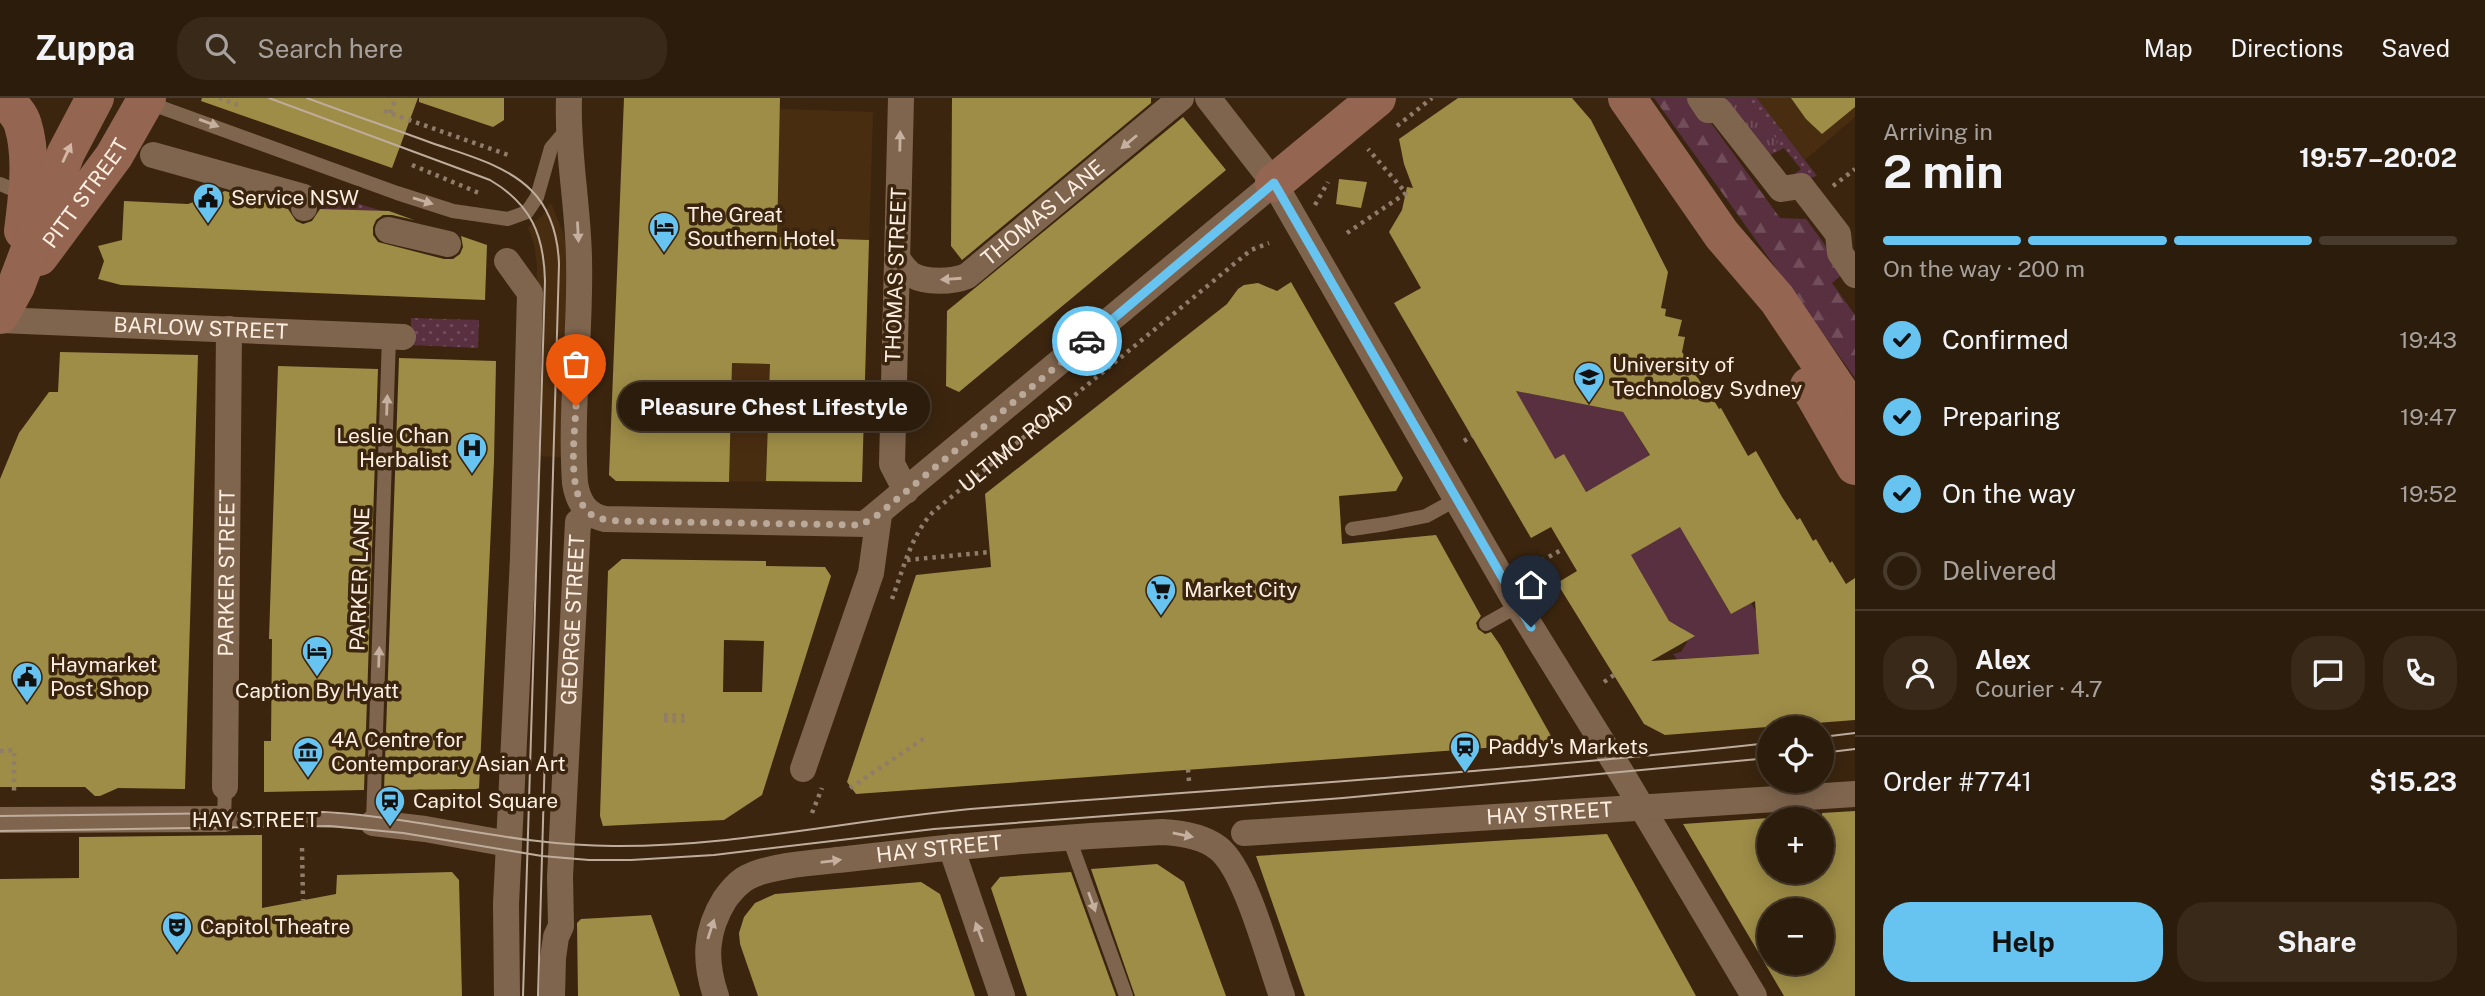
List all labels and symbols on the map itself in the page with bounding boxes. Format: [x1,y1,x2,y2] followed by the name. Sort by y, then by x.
[199,118,220,129] one-way arrow
[894,130,906,152] one-way arrow
[37,134,133,253] street label: PITT STREET
[1120,134,1137,149] one-way arrow
[61,143,73,163] one-way arrow
[976,154,1109,271] street label: THOMAS LANE
[191,181,225,225] public building icon: Service NSW
[231,185,359,210] place label: Service NSW
[880,187,911,363] street label: THOMAS STREET
[413,197,434,207] one-way arrow
[687,202,836,251] place label: The Great Southern Hotel
[647,210,681,254] hotel icon: The Great Southern Hotel
[573,222,584,244] one-way arrow
[939,274,961,285] one-way arrow
[1052,306,1122,376] courier
[113,312,289,344] street label: BARLOW STREET
[546,334,606,406] pin
[1612,352,1802,401] place label: University of Technology Sydney
[1572,360,1606,404] school or university icon: University of Technology Sydney
[618,382,930,430] callout: Pleasure Chest Lifestyle
[954,389,1078,497] street label: ULTIMO ROAD
[381,394,392,416] one-way arrow
[336,423,449,472] place label: Leslie Chan Herbalist
[455,431,489,475] hospital icon: Leslie Chan Herbalist
[213,489,240,657] street label: PARKER STREET
[344,506,375,652] street label: PARKER LANE
[556,534,589,706] street label: GEORGE STREET
[1501,555,1561,627] pin
[1144,573,1178,617] supermarket icon: Market City
[1184,577,1297,602] place label: Market City
[300,634,334,678] hotel icon: Caption By Hyatt
[373,646,384,668] one-way arrow
[50,652,157,701] place label: Haymarket Post Shop
[10,660,44,704] public building icon: Haymarket Post Shop
[235,678,399,703] place label: Caption By Hyatt
[331,727,566,776] place label: 4A Centre for Contemporary Asian Art
[1448,730,1482,774] station icon: Paddy's Markets
[1488,734,1648,759] place label: Paddy's Markets
[291,735,325,779] museum icon: 4A Centre for Contemporary Asian Art
[373,784,407,828] station icon: Capitol Square
[413,788,558,813] place label: Capitol Square
[1485,797,1613,830] street label: HAY STREET
[192,807,318,832] street label: HAY STREET
[875,830,1003,867] street label: HAY STREET
[1172,830,1194,841] one-way arrow
[820,855,842,866] one-way arrow
[1087,892,1098,913] one-way arrow
[160,910,194,954] theatre icon: Capitol Theatre
[200,914,350,939] place label: Capitol Theatre
[707,919,717,940] one-way arrow
[973,921,984,942] one-way arrow

